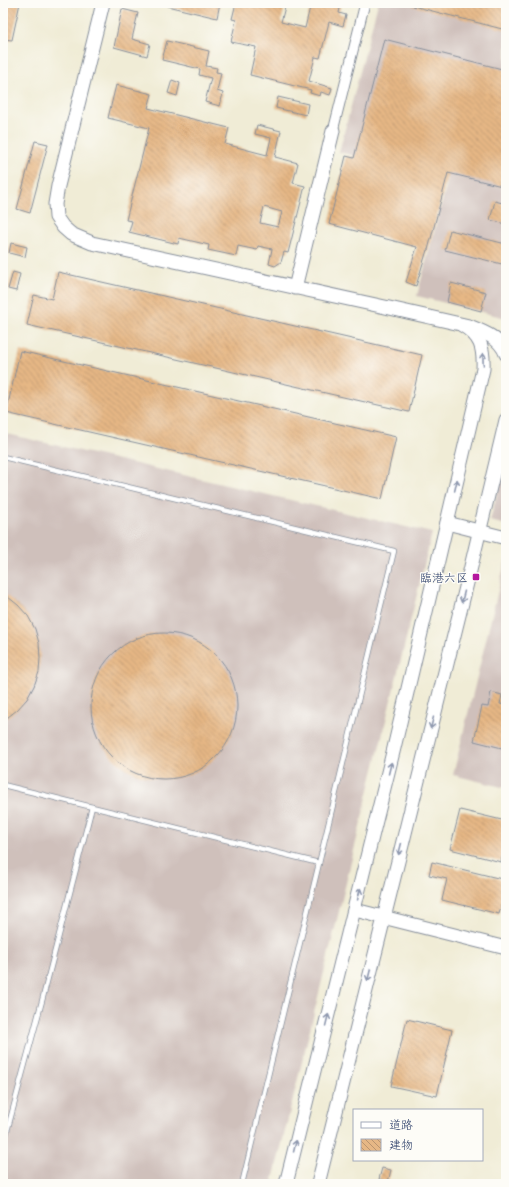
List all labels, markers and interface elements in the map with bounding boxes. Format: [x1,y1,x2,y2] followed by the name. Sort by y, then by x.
[479,353,487,366] one-way arrow
[452,479,460,492] one-way arrow
[420,570,468,585] place label: 臨港六区
[471,572,481,582] marker: 臨港六区
[459,590,467,603] one-way arrow
[428,716,435,729] one-way arrow
[386,762,394,775] one-way arrow
[396,842,404,855] one-way arrow
[355,888,363,901] one-way arrow
[365,968,372,981] one-way arrow
[324,1014,332,1027] one-way arrow
[353,1109,483,1161] legend
[389,1117,413,1132] text: 道路
[389,1137,413,1152] text: 建物
[292,1140,300,1153] one-way arrow

